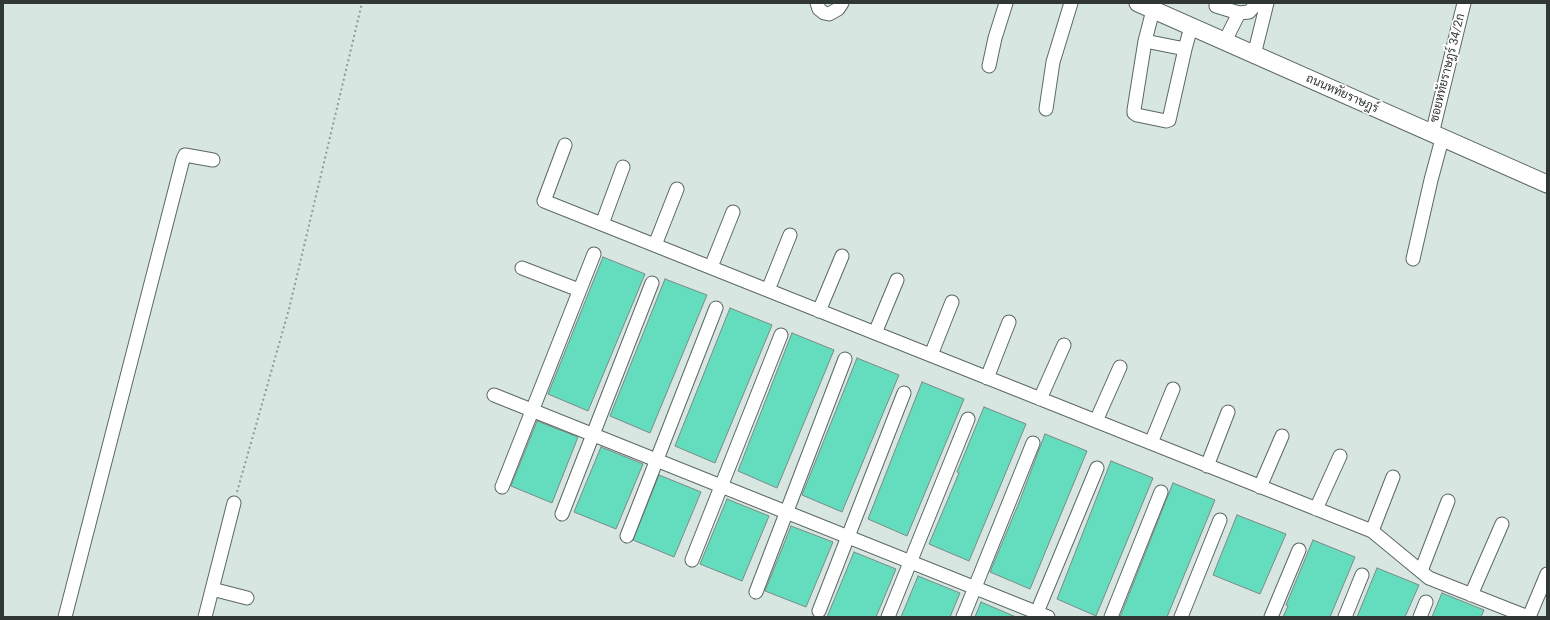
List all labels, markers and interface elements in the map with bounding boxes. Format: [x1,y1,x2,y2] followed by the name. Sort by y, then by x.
[1428,12,1468,124] street label: ซอยหทัยราษฎร์ 34/2ก
[1304,72,1380,116] street label: ถนนหทัยราษฎร์

